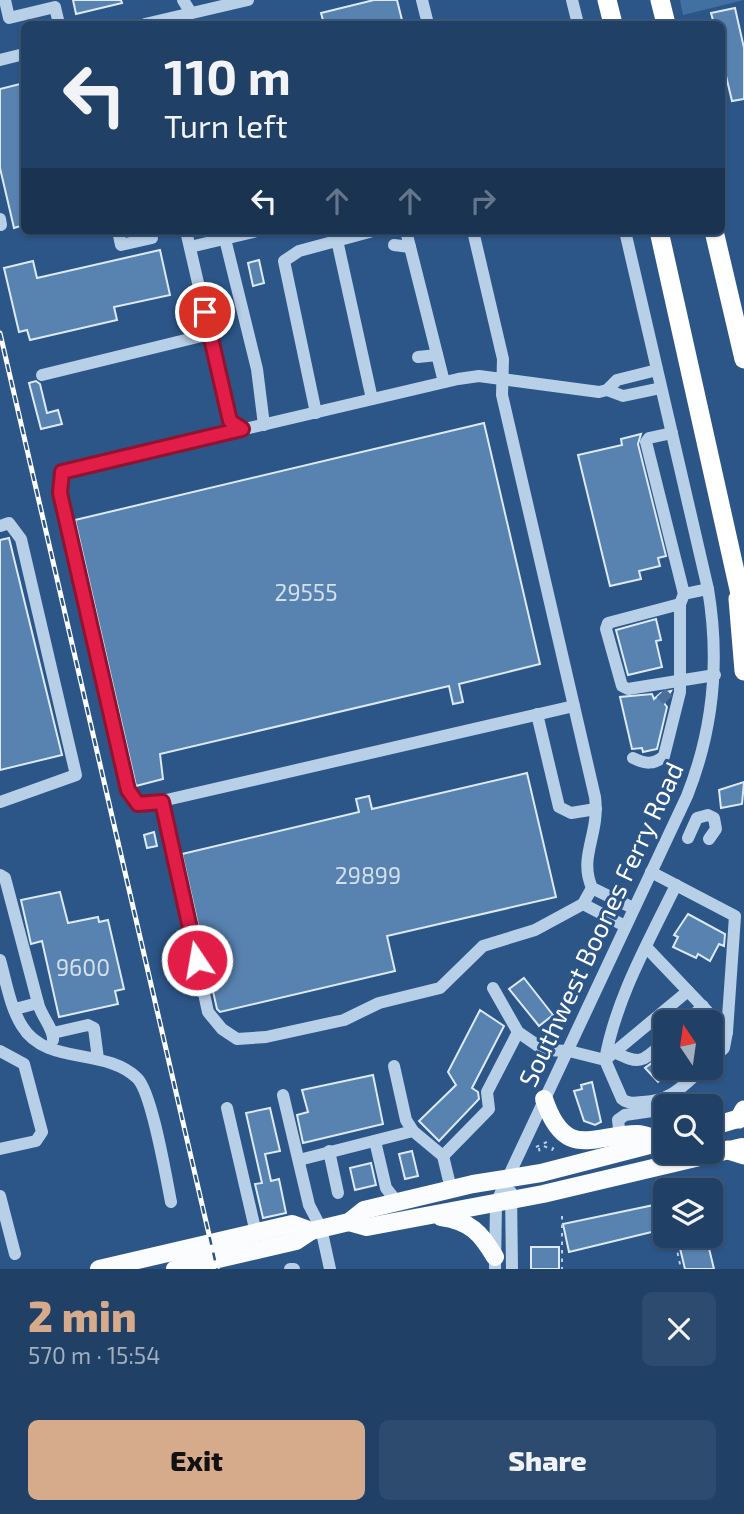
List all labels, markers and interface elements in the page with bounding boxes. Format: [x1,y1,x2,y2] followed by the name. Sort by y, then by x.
[164,46,291,105] text: 110 m
[49,49,140,140] icon: left
[164,106,288,144] text: Turn left
[245,182,283,220] icon: left
[318,182,356,220] icon: ahead
[391,182,429,220] icon: ahead
[464,182,502,220] icon: right
[175,282,235,342] pin
[186,293,224,331] icon: arrive
[274,578,338,606] house number: 29555
[511,757,689,1091] street label: Southwest Boones Ferry Road
[335,861,401,889] house number: 29899
[160,923,234,997] position arrow
[56,953,110,981] house number: 9600
[653,1010,723,1080] north arrow
[653,1010,723,1248] map controls
[653,1094,723,1164] button: search
[653,1178,723,1248] button: layers
[28,1290,137,1340] text: 2 min
[642,1292,716,1366] button: close
[28,1341,160,1369] text: 570 m · 15:54
[28,1420,365,1500] button: Exit
[379,1420,716,1500] button: Share

